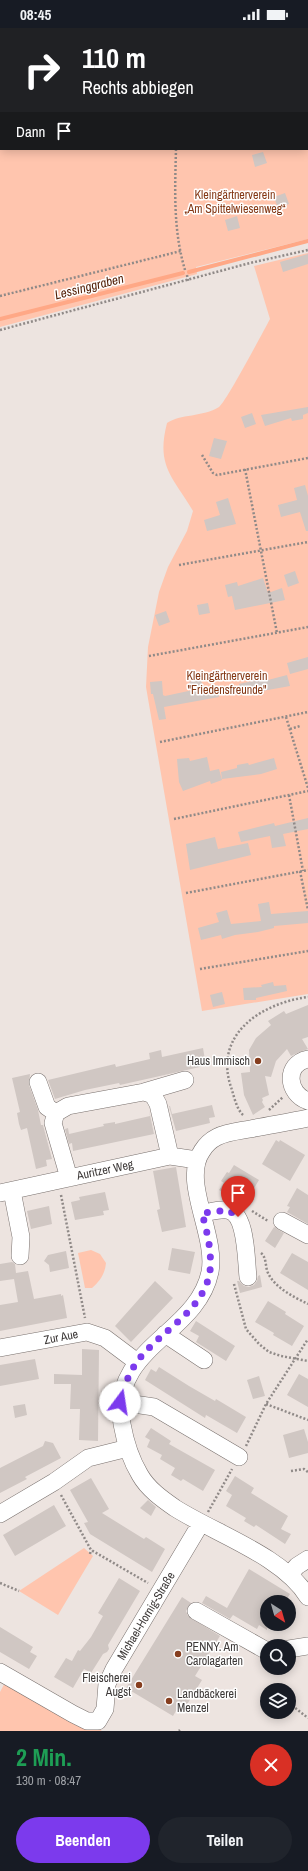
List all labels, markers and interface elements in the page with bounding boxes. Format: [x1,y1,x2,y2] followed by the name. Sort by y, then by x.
[20,4,51,25] text: 08:45
[82,39,146,77] text: 110 m
[16,44,68,96] icon: right
[82,75,194,100] text: Rechts abbiegen
[53,120,75,142] icon: arrive
[16,121,45,142] text: Dann
[184,187,286,217] park label: Kleingärtnerverein „Am Spittelwiesenweg“
[53,270,125,303] water label: Lessinggraben
[187,668,267,698] park label: Kleingärtnerverein "Friedensfreunde"
[187,1053,250,1069] place label: Haus Immisch
[253,1056,263,1066] marker: Haus Immisch
[74,1156,135,1184] street label: Auritzer Weg
[221,1176,255,1217] pin
[227,1182,249,1204] icon: arrive
[43,1326,79,1348] street label: Zur Aue
[99,1381,141,1423] position arrow
[113,1569,179,1663] street label: Michael-Hornig-Straße
[260,1595,296,1631] north arrow
[260,1595,296,1719] map controls
[186,1639,243,1669] place label: PENNY. Am Carolagarten
[260,1639,296,1675] button: search
[173,1649,183,1659] marker: PENNY. Am Carolagarten
[82,1670,131,1700] place label: Fleischerei Augst
[134,1680,144,1690] marker: Fleischerei Augst
[260,1683,296,1719] button: layers
[177,1686,237,1716] place label: Landbäckerei Menzel
[164,1696,174,1706] marker: Landbäckerei Menzel
[16,1741,72,1773] text: 2 Min.
[250,1744,292,1786] button: close
[16,1772,81,1789] text: 130 m · 08:47
[16,1817,150,1863] button: Beenden
[158,1817,292,1863] button: Teilen

